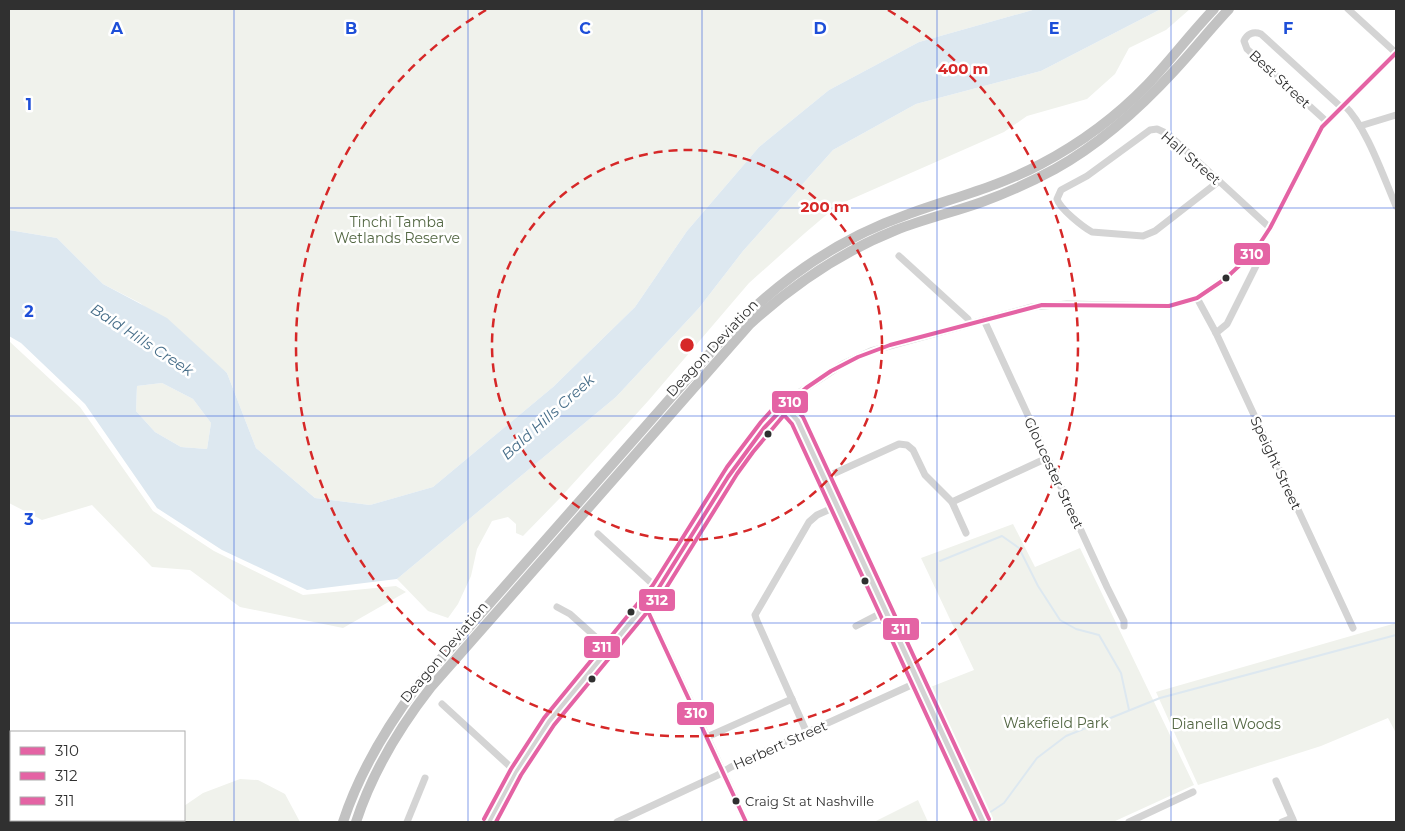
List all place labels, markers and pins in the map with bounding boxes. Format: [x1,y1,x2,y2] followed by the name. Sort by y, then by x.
[1221,273,1231,283] unlabelled marker
[678,336,696,354] centre of rings
[763,429,773,439] unlabelled marker
[860,576,870,586] unlabelled marker
[626,607,636,617] unlabelled marker
[587,674,597,684] unlabelled marker
[745,793,874,809] place label: Craig St at Nashville
[731,796,741,806] marker: Craig St at Nashville

